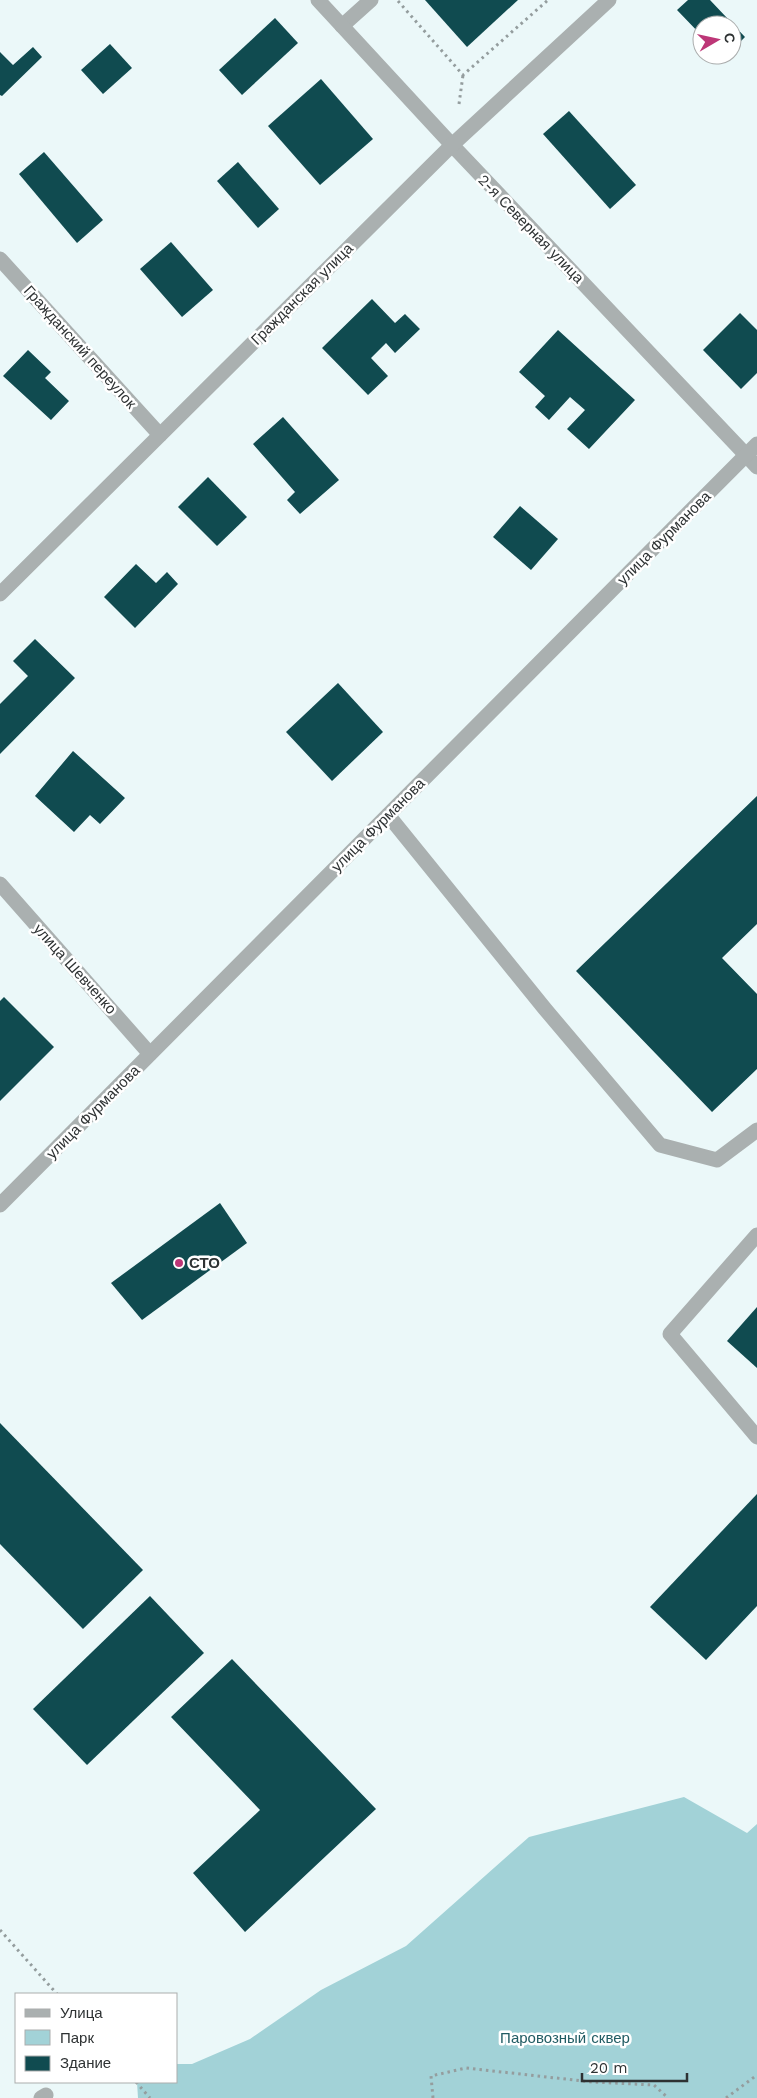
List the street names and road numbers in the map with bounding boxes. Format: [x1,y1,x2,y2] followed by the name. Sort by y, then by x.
[474,171,588,288] street label: 2-я Северная улица
[247,239,357,349] street label: Гражданская улица
[20,282,140,413] street label: Гражданский переулок
[613,487,715,589] street label: улица Фурманова
[327,774,429,876] street label: улица Фурманова
[30,920,120,1018] street label: улица Шевченко
[42,1061,144,1163] street label: улица Фурманова

